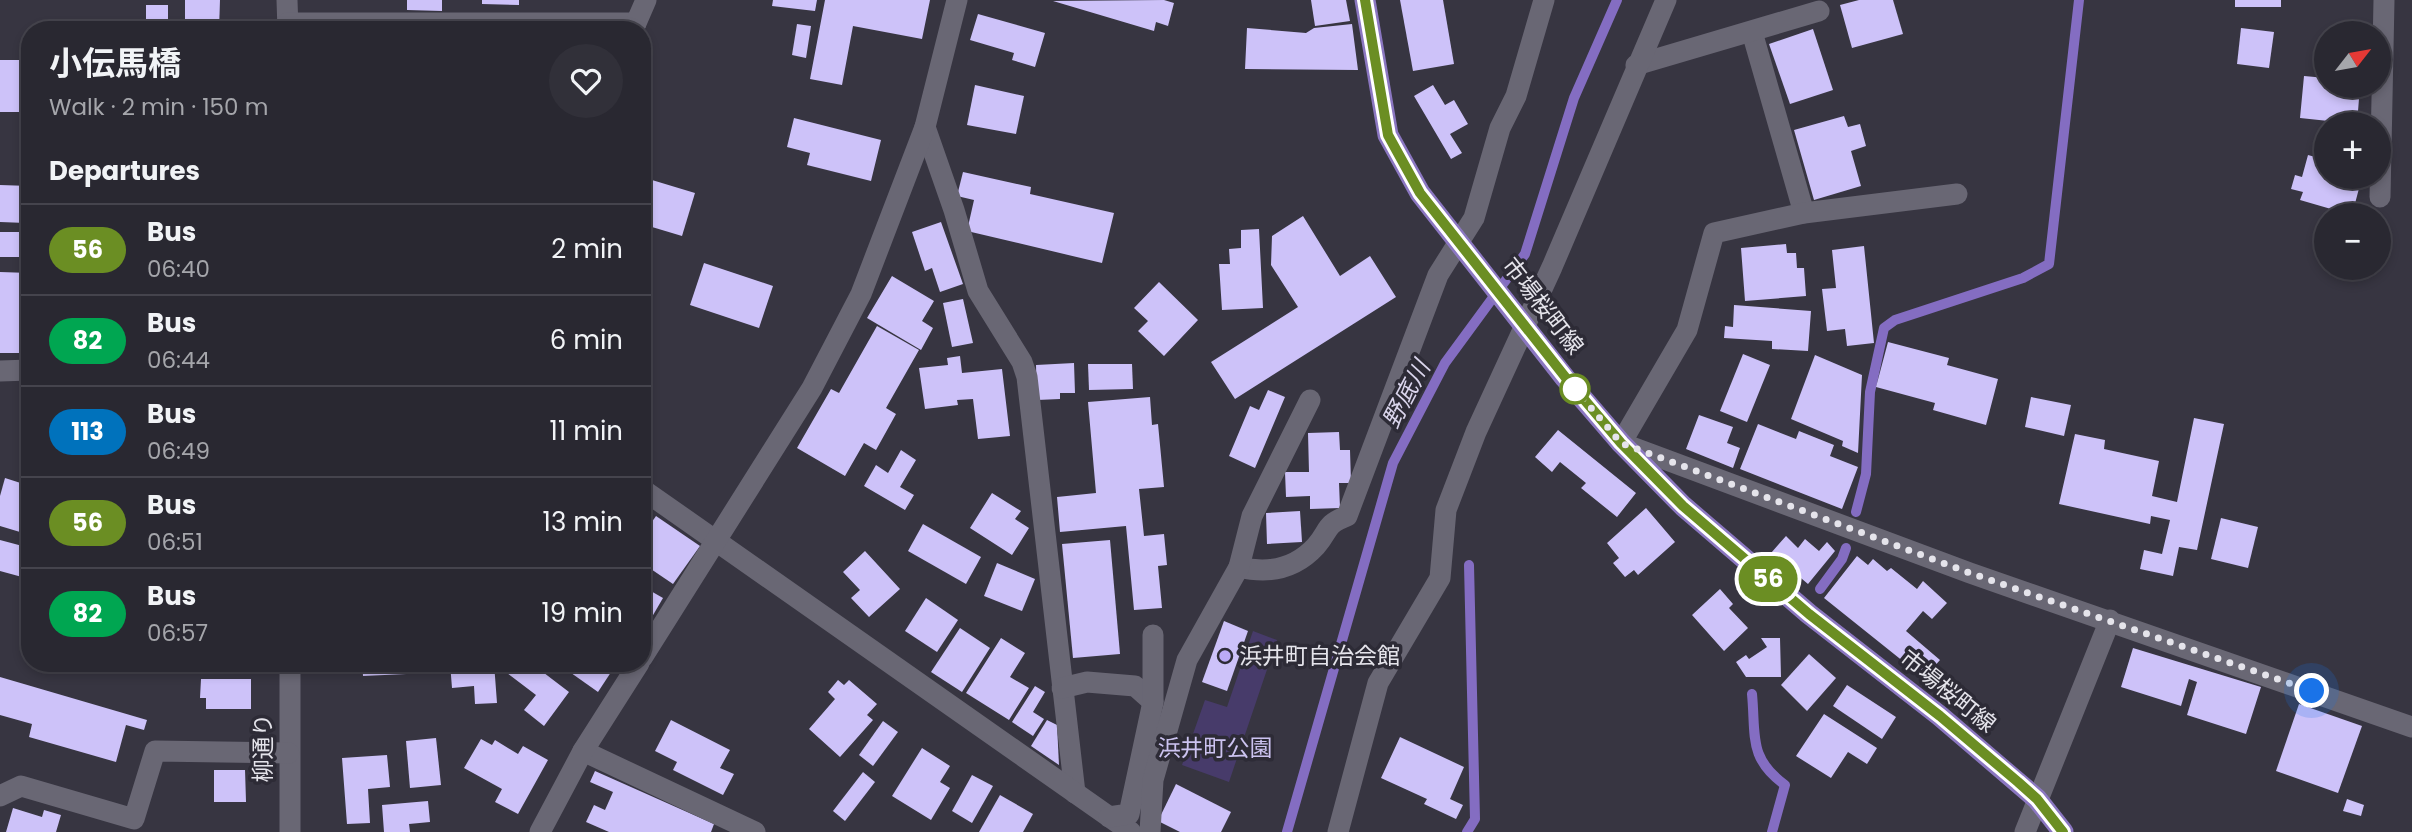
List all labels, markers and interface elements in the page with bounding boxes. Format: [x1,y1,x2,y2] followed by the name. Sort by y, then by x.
[2314,21,2390,98] north arrow
[2314,21,2391,280] map controls
[49,40,181,87] text: 小伝馬橋
[549,44,623,118] button: heart
[49,91,268,123] text: Walk · 2 min · 150 m
[2314,112,2391,189] button: +
[49,153,200,189] text: Departures
[2314,203,2391,280] button: −
[147,214,196,250] text: Bus
[551,231,623,267] text: 2 min
[72,233,103,266] text: 56
[1495,251,1591,361] street label: 市場桜町線
[147,253,210,285] text: 06:40
[147,305,196,341] text: Bus
[550,322,623,358] text: 6 min
[73,324,102,357] text: 82
[147,344,210,376] text: 06:44
[1375,352,1439,434] water label: 野底川
[1560,374,1590,404] unlabelled marker
[147,396,196,432] text: Bus
[550,413,623,449] text: 11 min
[71,415,104,448] text: 113
[147,435,210,467] text: 06:49
[147,487,196,523] text: Bus
[543,504,623,540] text: 13 min
[72,506,103,539] text: 56
[147,526,203,558] text: 06:51
[1736,556,1800,602] line badge: 56
[1753,562,1783,595] text: 56
[147,578,196,614] text: Bus
[542,595,623,631] text: 19 min
[73,597,102,630] text: 82
[147,617,208,649] text: 06:57
[1239,640,1400,672] place label: 浜井町自治会館
[1893,642,2003,740] street label: 市場桜町線
[1217,648,1233,664] marker: 浜井町自治会館
[2294,673,2329,708] your location
[247,714,279,783] street label: 柳通り
[1158,732,1273,764] park label: 浜井町公園

